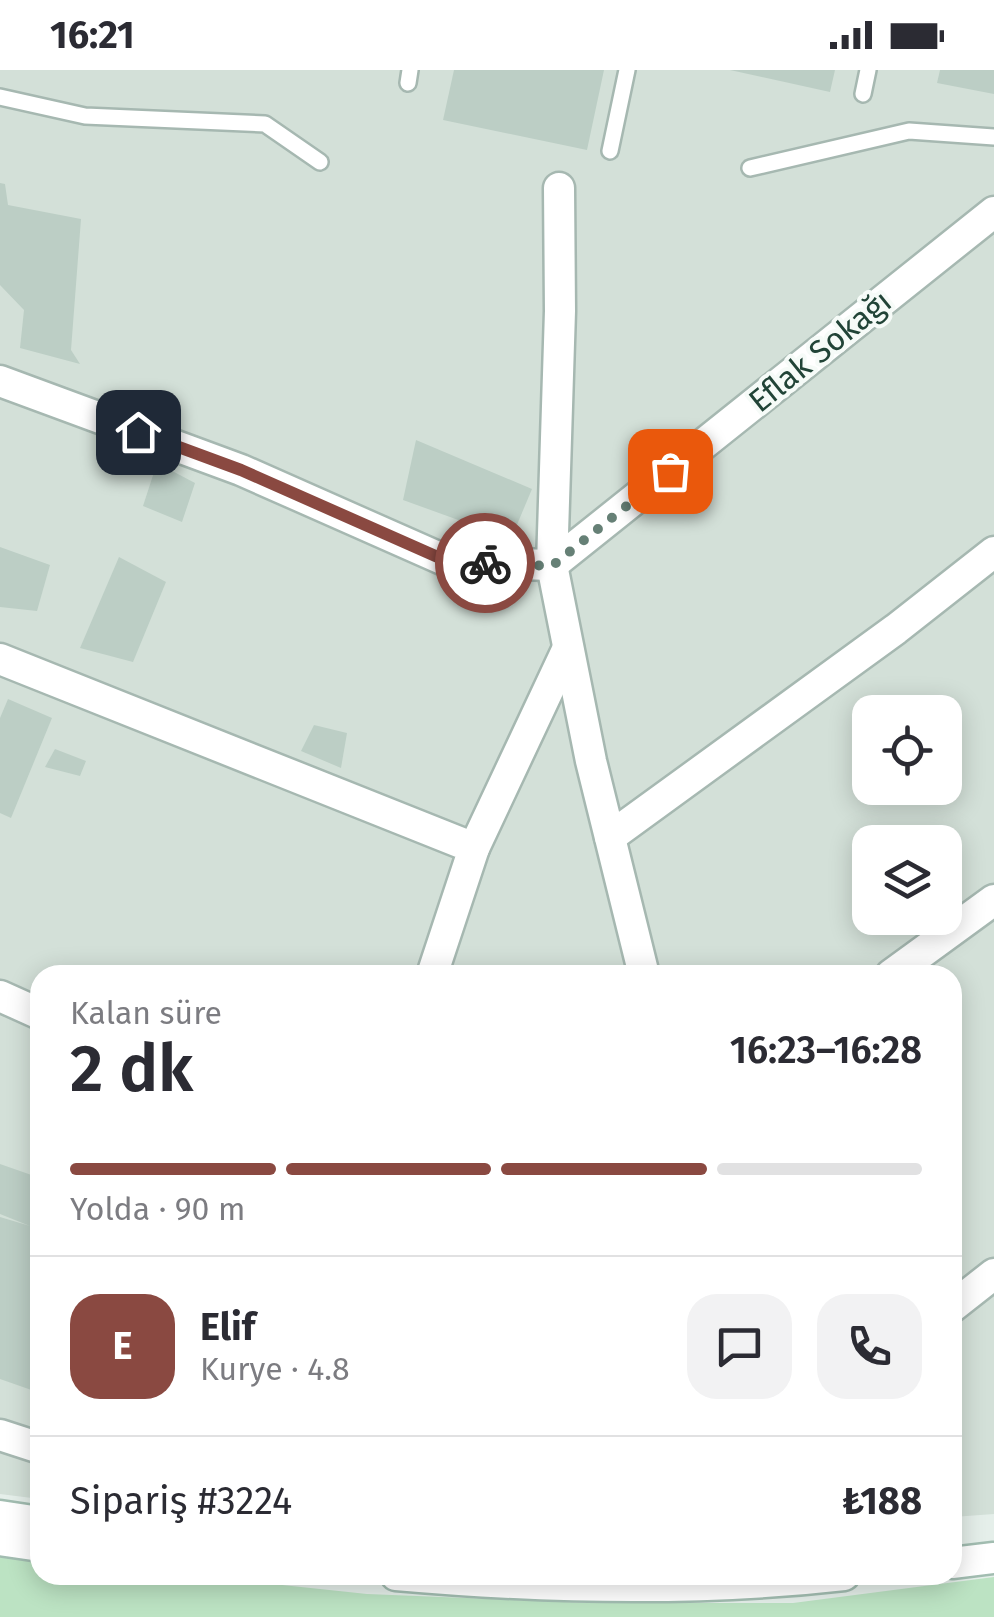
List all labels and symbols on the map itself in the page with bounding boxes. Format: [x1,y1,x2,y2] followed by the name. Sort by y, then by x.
[741,282,899,420] street label: Eflak Sokağı
[96,390,181,475] pin
[628,429,713,514] pin
[435,513,535,613] courier

